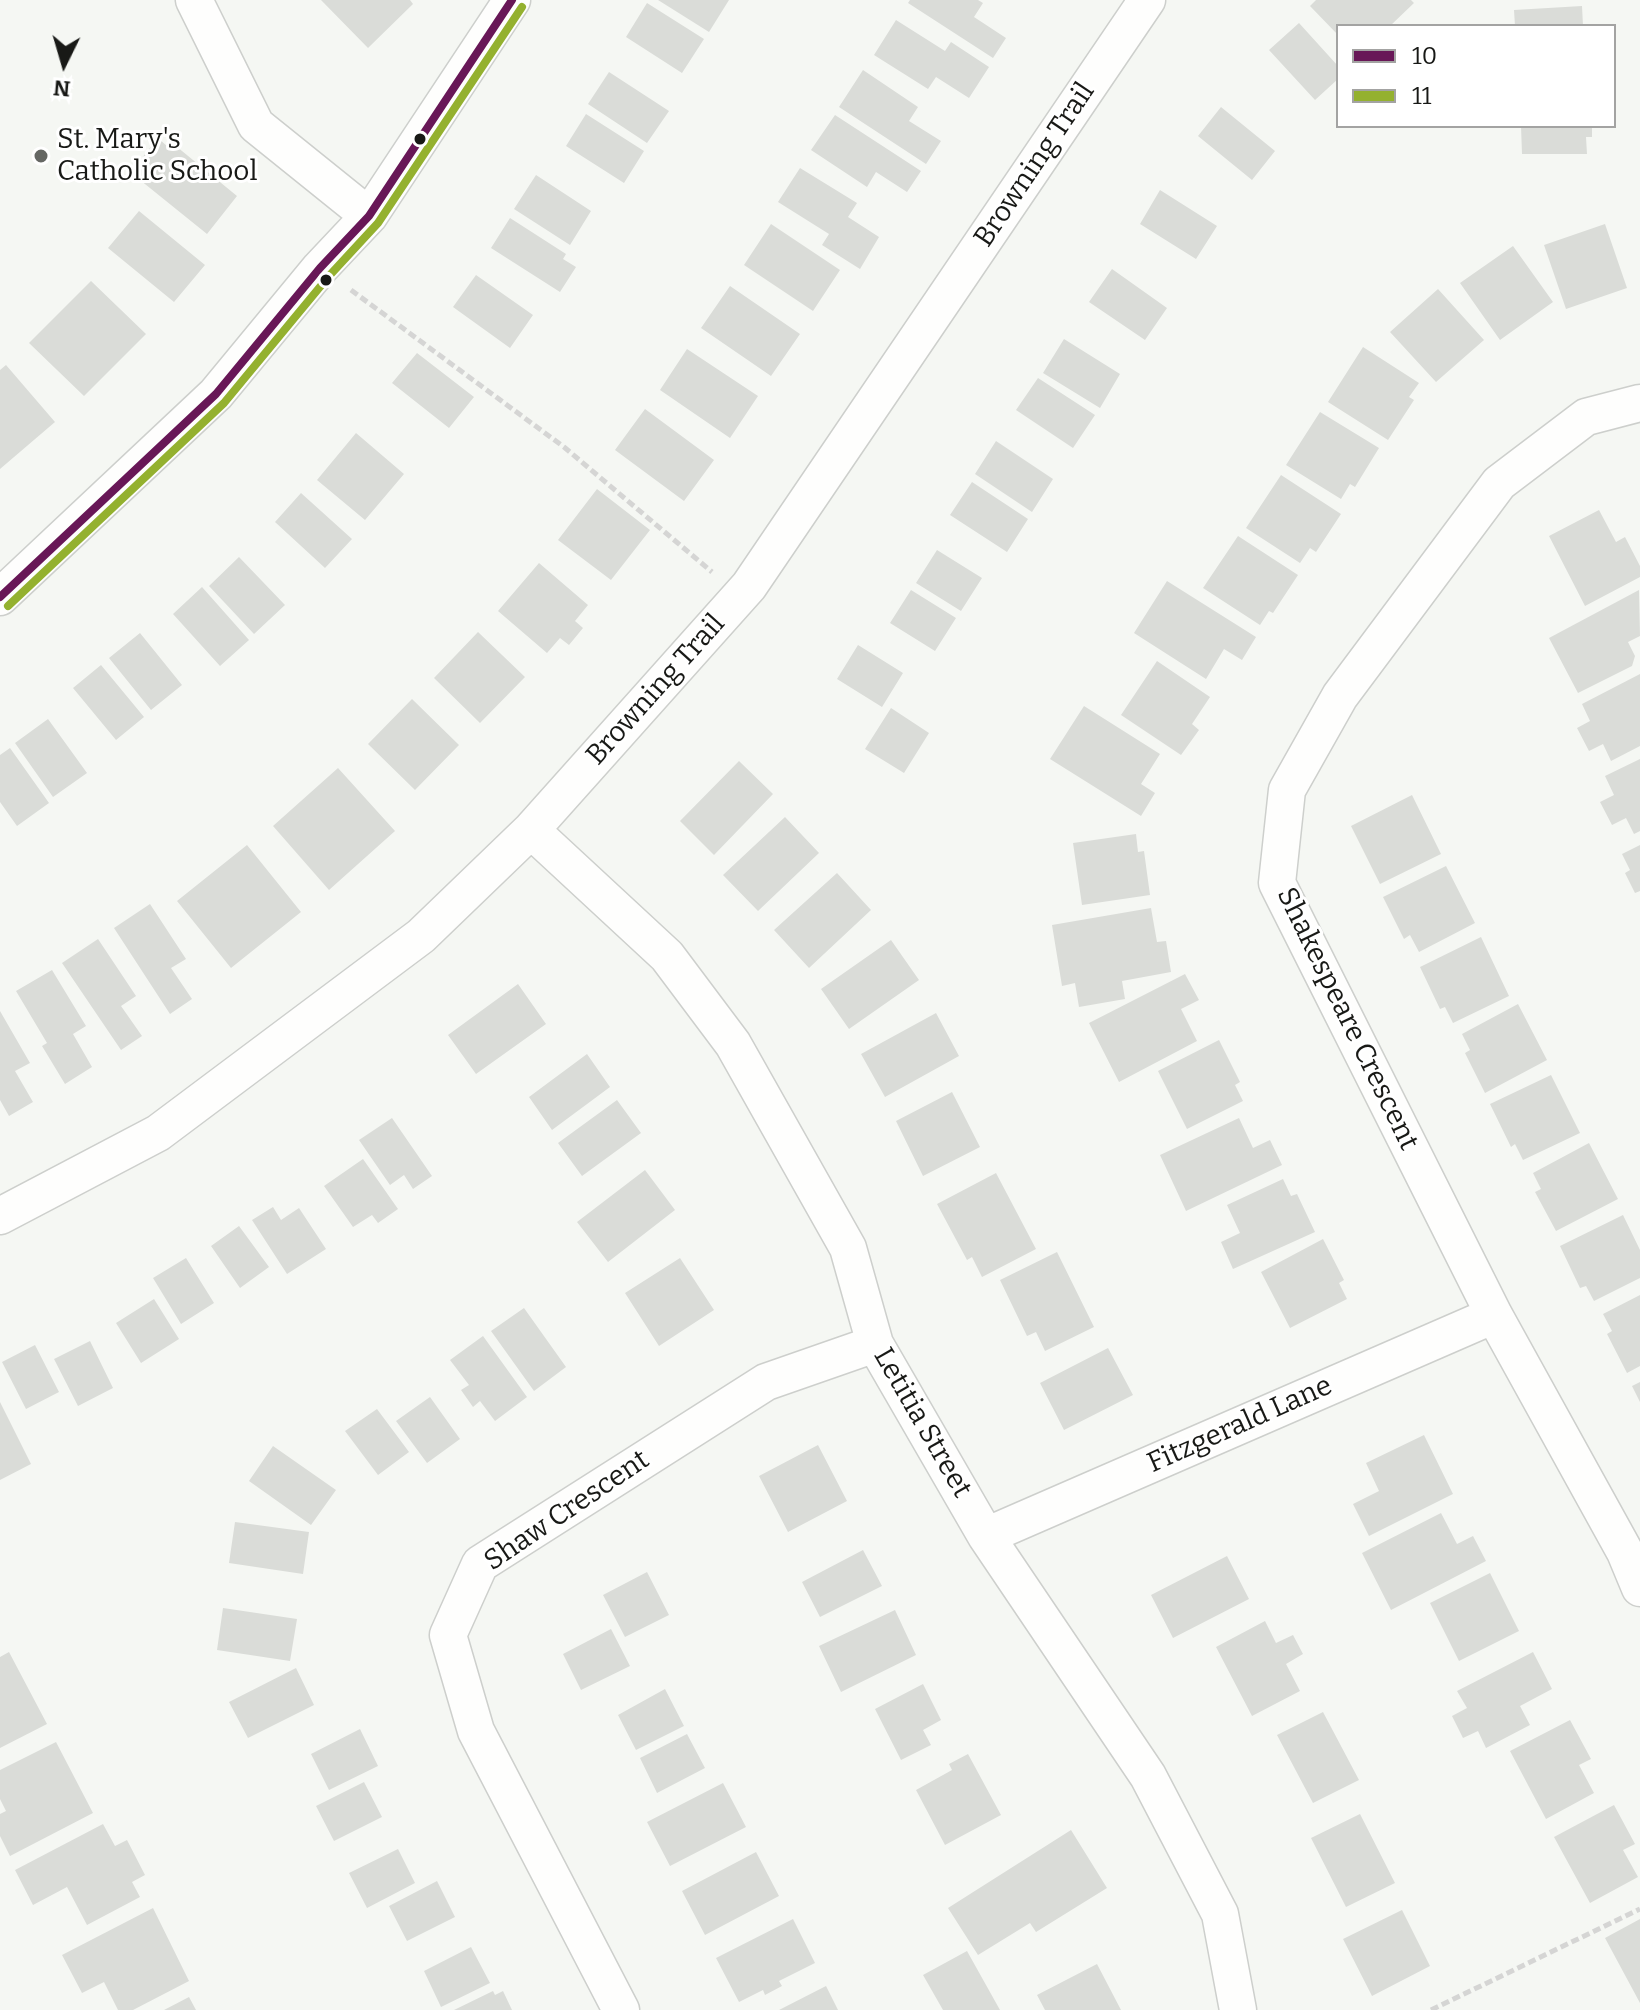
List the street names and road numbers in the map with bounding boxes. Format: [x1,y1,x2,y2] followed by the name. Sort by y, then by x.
[968,76,1102,254] street label: Browning Trail
[580,608,732,772] street label: Browning Trail
[1269,882,1425,1156] street label: Shakespeare Crescent
[866,1342,978,1504] street label: Letitia Street
[1143,1369,1337,1481] street label: Fitzgerald Lane
[478,1444,656,1578] street label: Shaw Crescent

